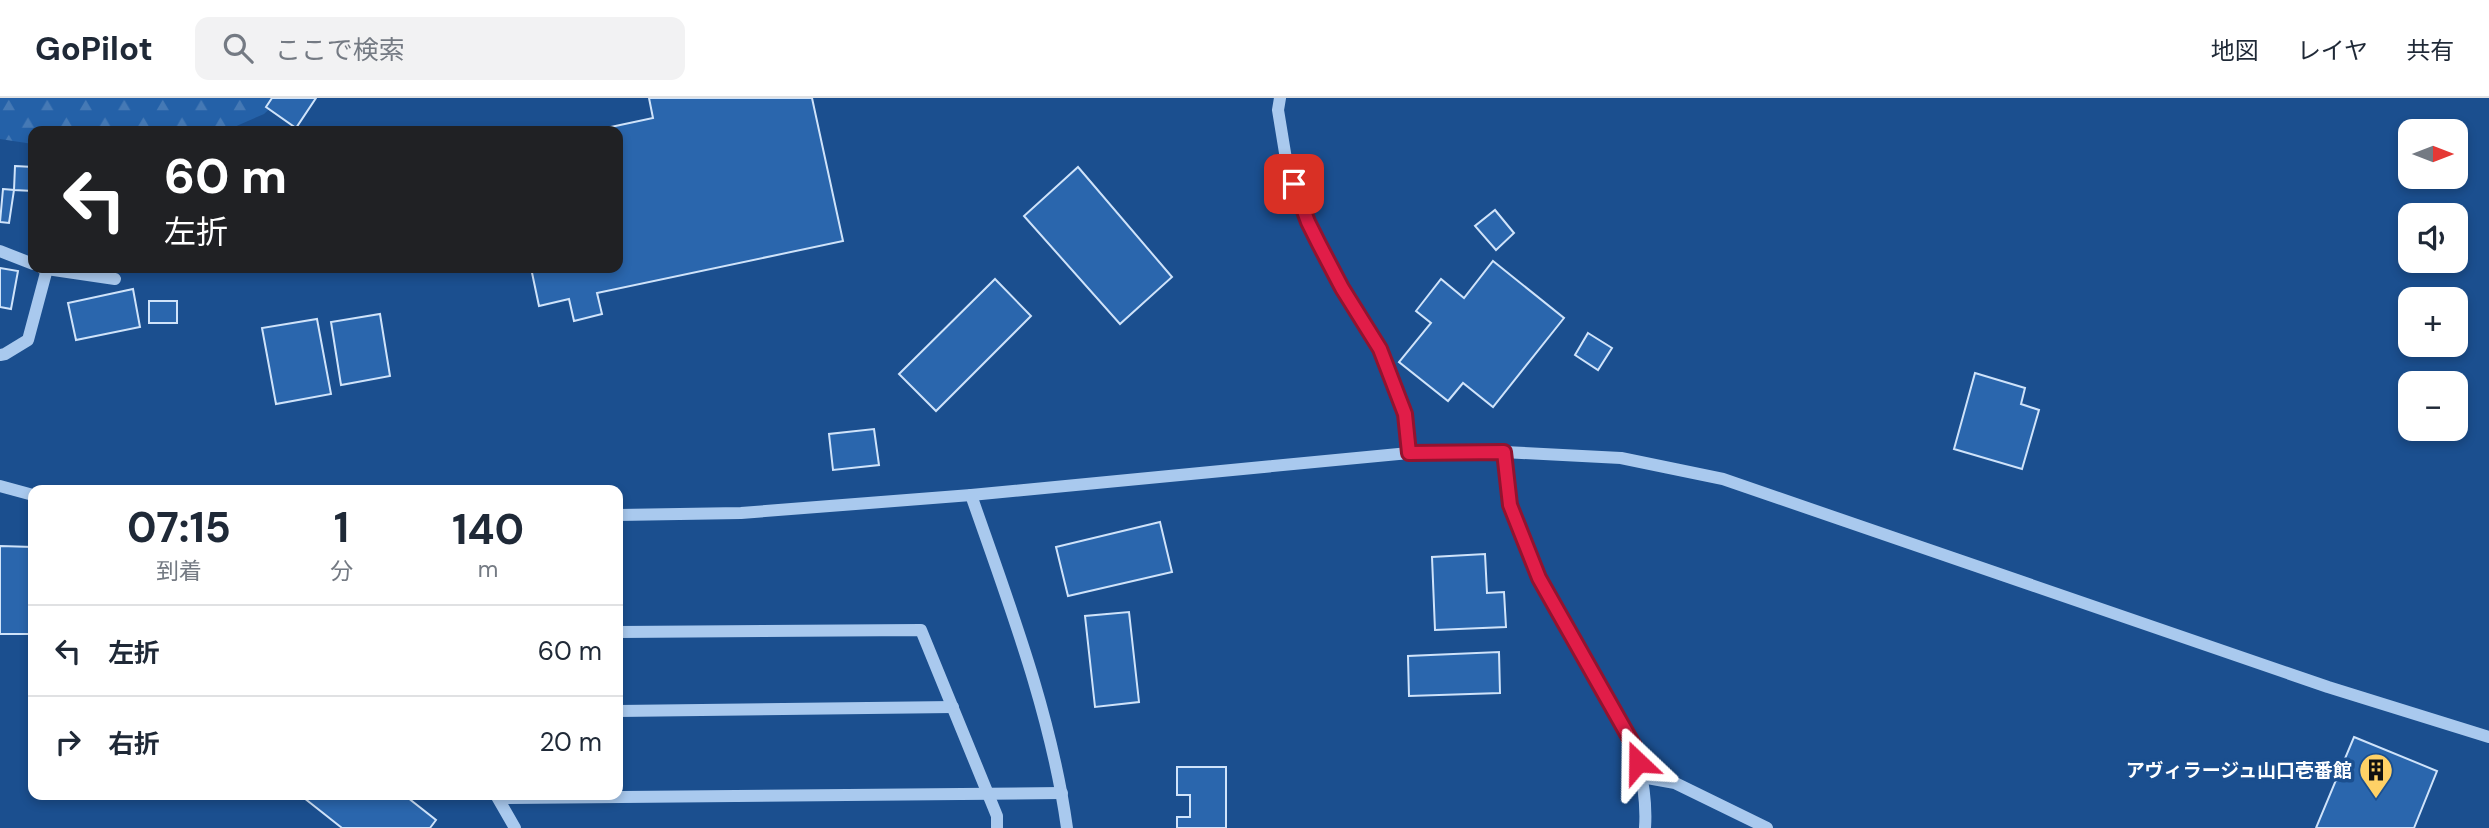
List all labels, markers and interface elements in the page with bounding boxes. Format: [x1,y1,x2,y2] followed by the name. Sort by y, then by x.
[195,17,685,80] search box
[35,27,153,70] text: GoPilot
[219,29,257,67] icon: search
[275,33,405,67] text: ここで検索
[2211,35,2259,66] text: 地図
[2297,35,2368,66] text: レイヤ
[2406,35,2454,66] text: 共有
[2398,119,2468,189] north arrow
[2398,119,2468,441] map controls
[164,144,287,208] text: 60 m
[49,154,140,245] icon: left
[1264,154,1324,214] pin
[1275,165,1313,203] icon: arrive
[2398,203,2468,273] button: sound
[164,211,228,253] text: 左折
[2398,287,2468,357] button: +
[2398,371,2468,441] button: −
[127,500,231,555] text: 07:15
[334,500,349,555] text: 1
[452,502,524,557] text: 140
[478,554,498,584] text: m
[156,556,202,586] text: 到着
[330,556,353,586] text: 分
[49,632,87,670] icon: left
[538,634,602,668] text: 60 m
[108,636,160,670] text: 左折
[49,723,87,761] icon: right
[539,725,602,759] text: 20 m
[1601,725,1675,799] position arrow
[108,727,160,761] text: 右折
[2357,751,2395,800] building icon: アヴィラージュ山口壱番館
[2126,758,2352,783] place label: アヴィラージュ山口壱番館

